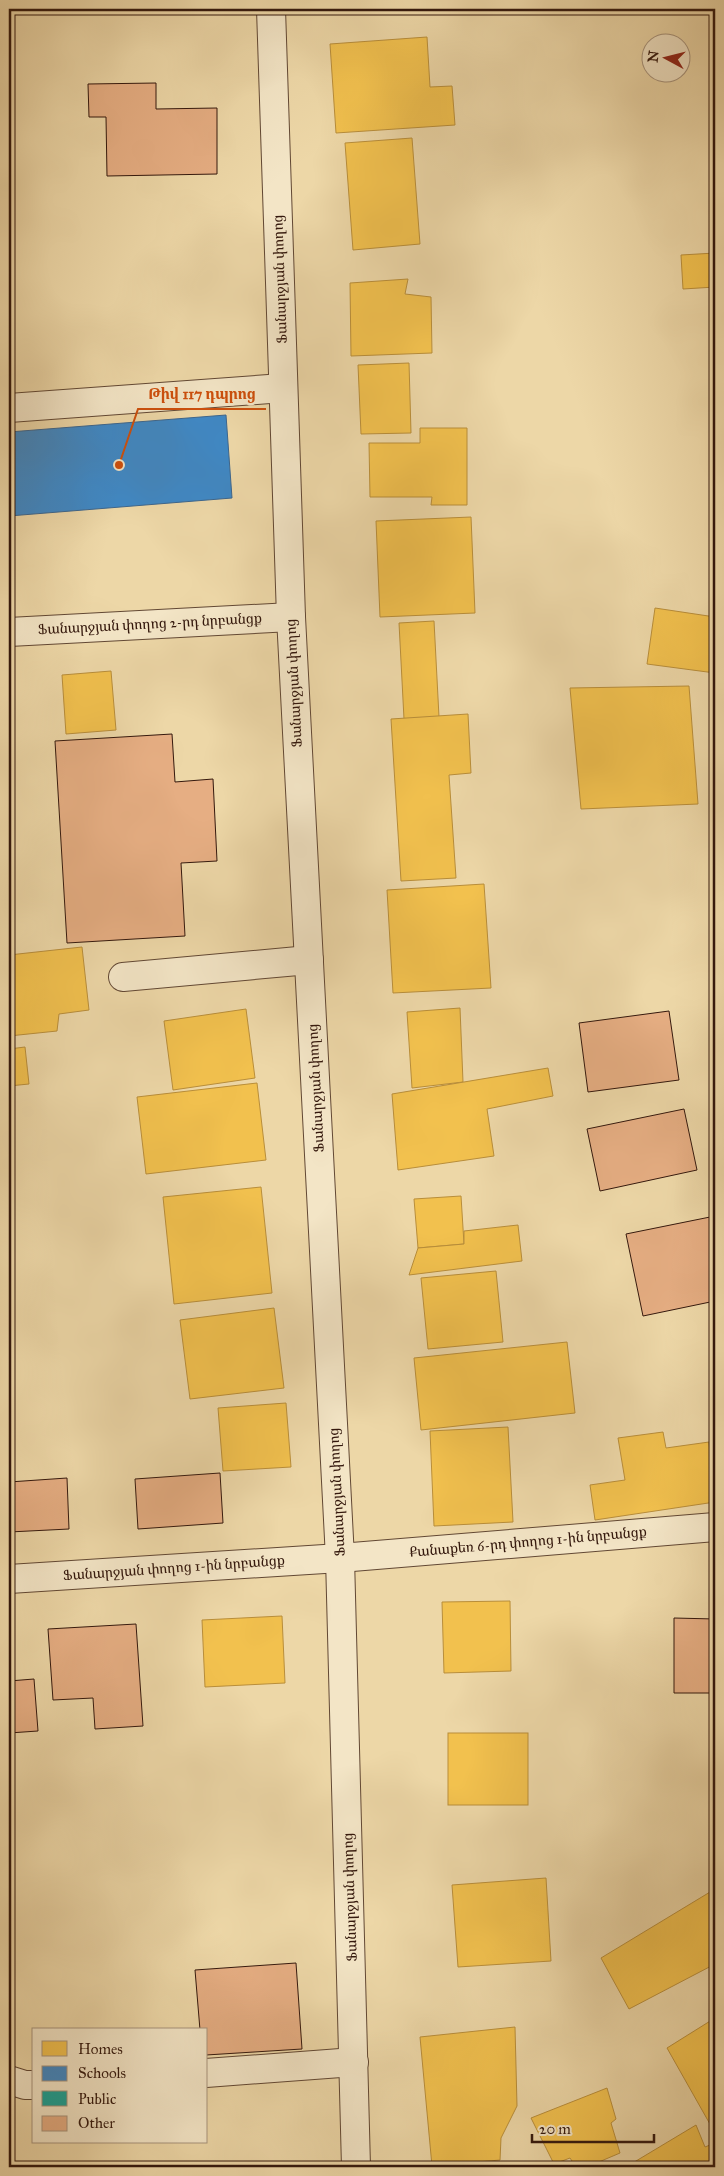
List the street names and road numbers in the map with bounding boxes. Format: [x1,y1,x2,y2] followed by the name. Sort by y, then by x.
[269,214,291,344] street label: Ֆանարջյան փողոց
[38,610,262,638] street label: Ֆանարջյան փողոց 2-րդ նրբանցք
[282,618,306,748] street label: Ֆանարջյան փողոց
[304,1023,328,1153] street label: Ֆանարջյան փողոց
[325,1427,349,1557] street label: Ֆանարջյան փողոց
[409,1523,647,1561] street label: Քանաքեռ 6-րդ փողոց 1-ին նրբանցք
[63,1552,285,1584] street label: Ֆանարջյան փողոց 1-ին նրբանցք
[339,1832,361,1962] street label: Ֆանարջյան փողոց

